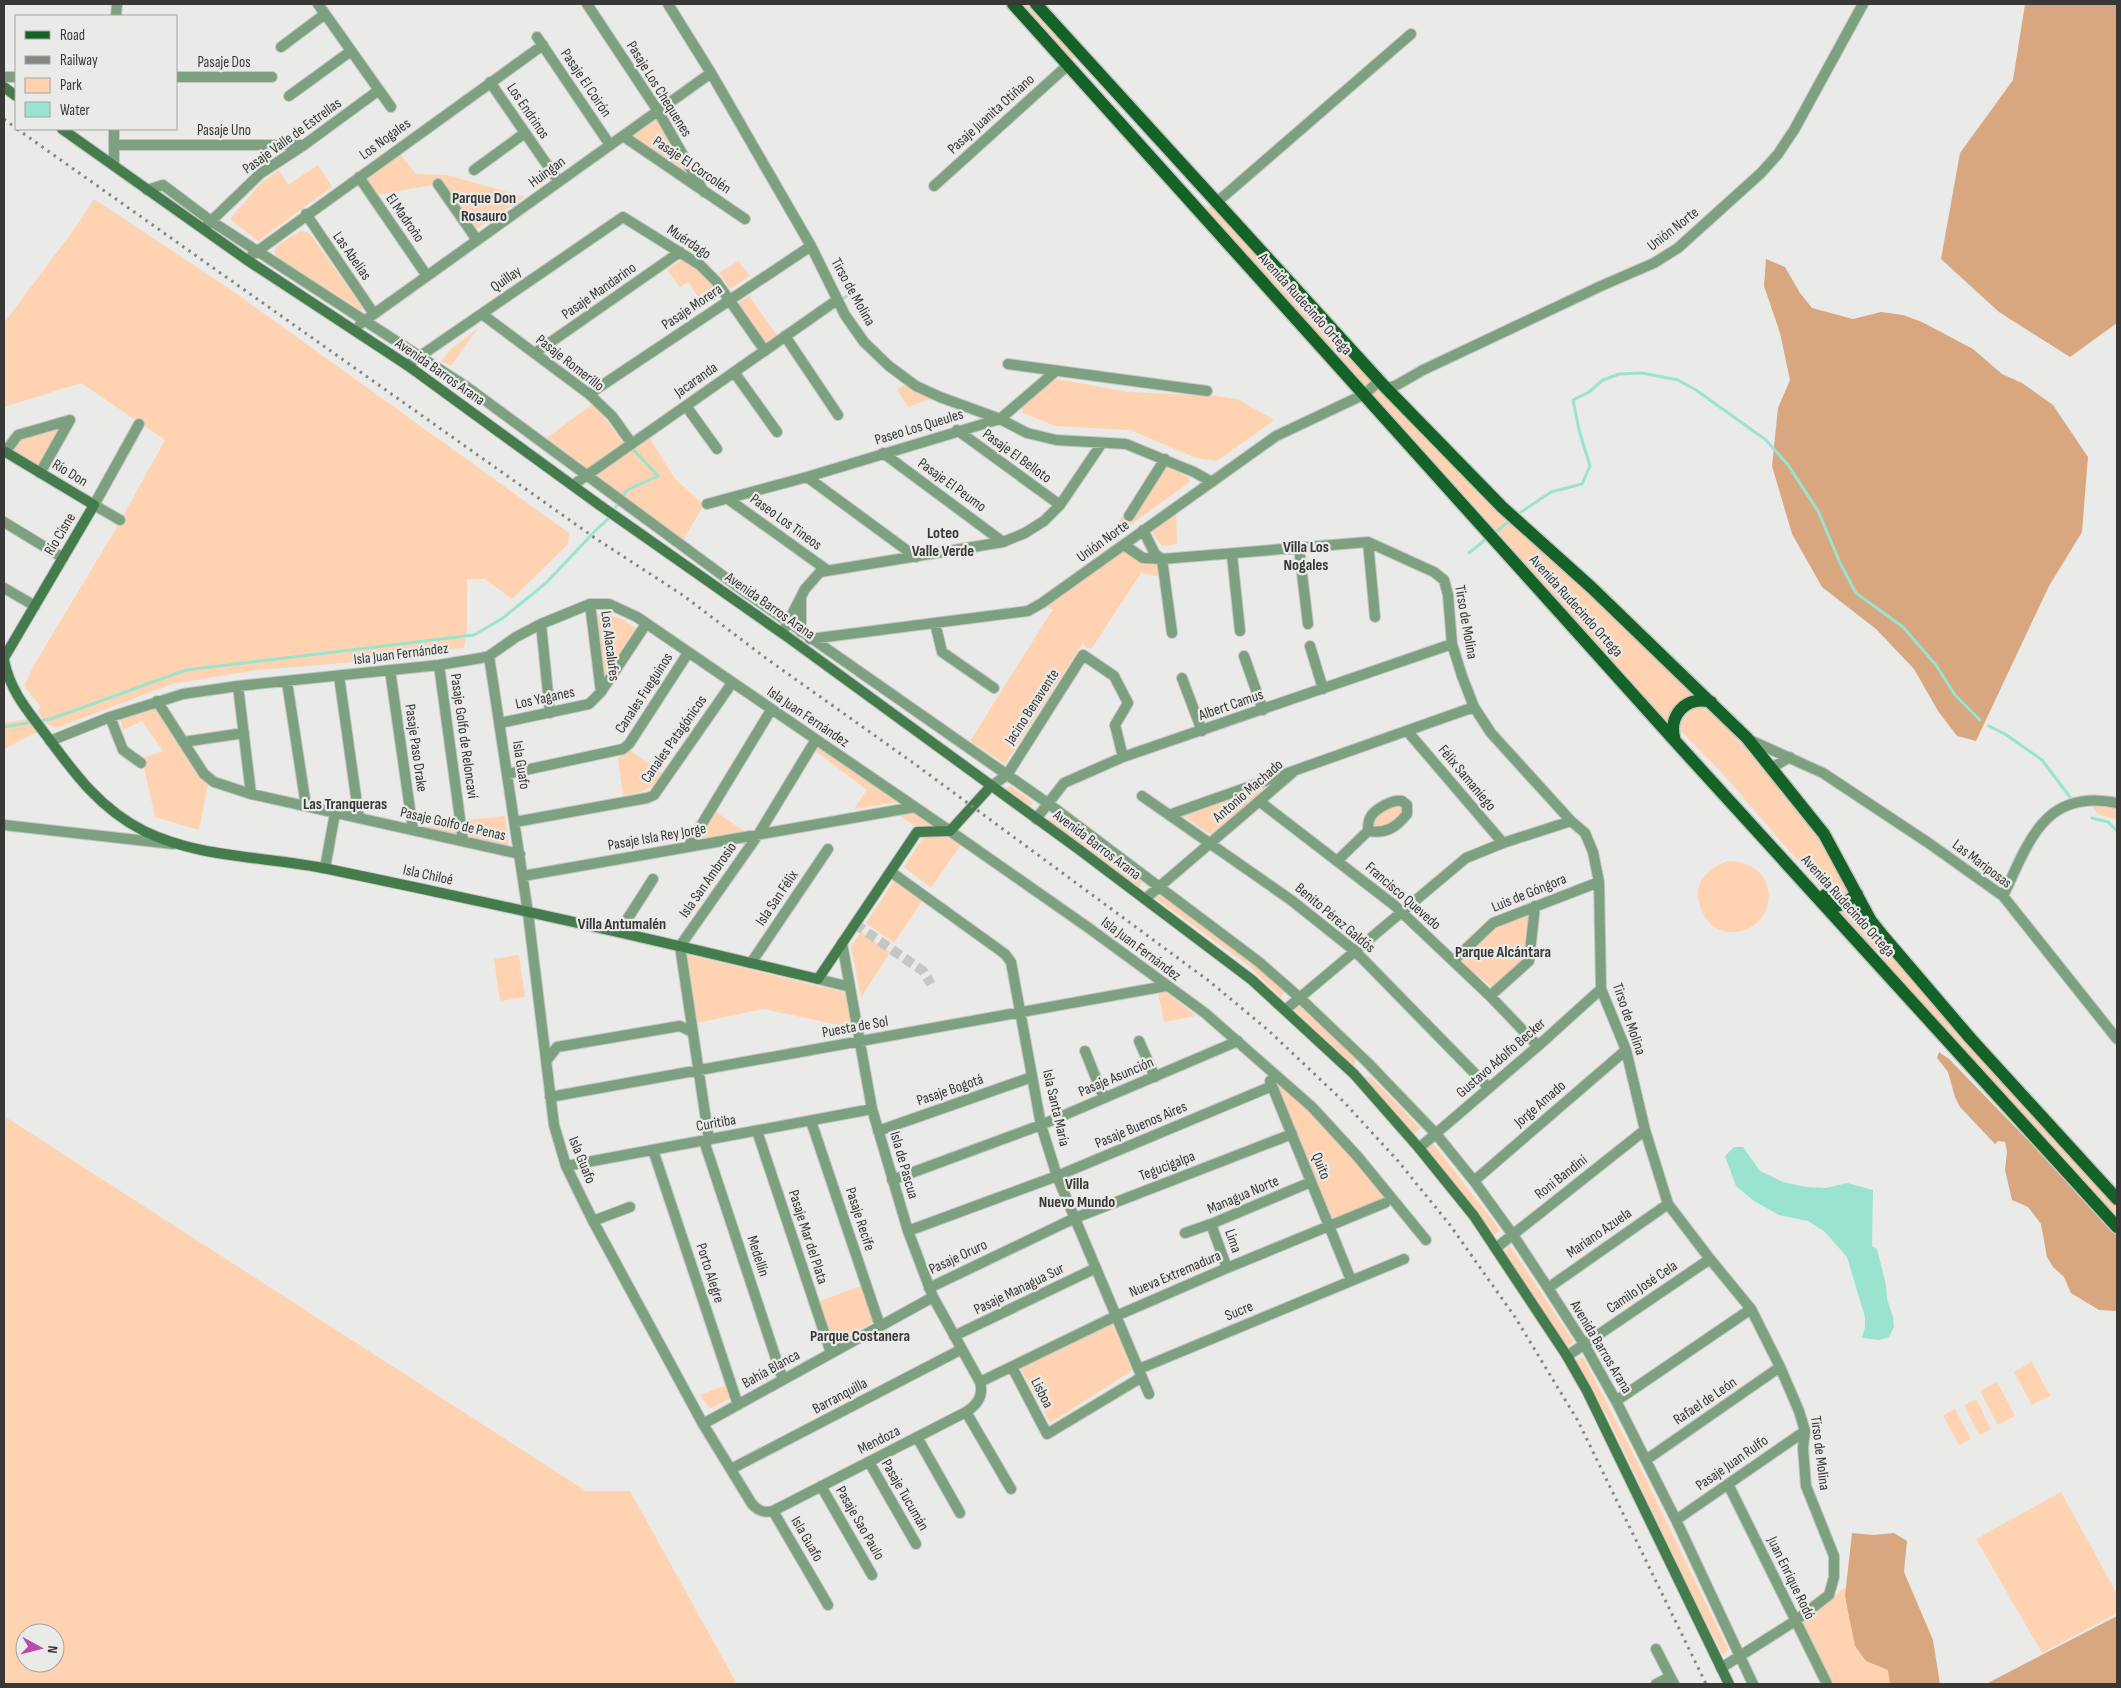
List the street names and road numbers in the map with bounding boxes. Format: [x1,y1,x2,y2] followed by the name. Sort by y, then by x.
[622,37,696,141] street label: Pasaje Los Chequenes
[556,45,616,121] street label: Pasaje El Coirón
[197,53,251,72] street label: Pasaje Dos
[944,70,1038,158] street label: Pasaje Juanita Otiñano
[502,79,554,143] street label: Los Endrinos
[239,94,345,178] street label: Pasaje Valle de Estrellas
[356,114,414,164] street label: Los Nogales
[197,121,251,140] street label: Pasaje Uno
[649,132,735,198] street label: Pasaje El Corcolén
[525,152,569,192] street label: Huingan
[381,190,429,246] street label: El Madroño
[1643,203,1703,255] street label: Unión Norte
[663,220,715,264] street label: Muérdago
[328,228,376,284] street label: Las Abelias
[1253,248,1356,359] street label: Avenida Rudecindo Ortega
[827,255,880,330] street label: Tirso de Molina
[558,258,640,324] street label: Pasaje Mandarino
[487,261,525,296] street label: Quillay
[658,280,726,334] street label: Pasaje Morera
[532,330,608,396] street label: Pasaje Romerillo
[391,333,489,410] street label: Avenida Barros Arana
[670,358,722,402] street label: Jacaranda
[872,405,966,449] street label: Paseo Los Queules
[979,425,1055,487] street label: Pasaje El Belloto
[914,454,990,516] street label: Pasaje El Peumo
[49,455,91,491] street label: Río Don
[746,490,826,554] street label: Paseo Los Tineos
[40,509,80,559] street label: Río Cisne
[1073,516,1133,566] street label: Unión Norte
[1524,550,1627,661] street label: Avenida Rudecindo Ortega
[721,567,819,644] street label: Avenida Barros Arana
[1450,583,1482,661] street label: Tirso de Molina
[596,610,624,682] street label: Los Alacalufes
[353,639,450,669] street label: Isla Juan Fernández
[611,649,677,737] street label: Canales Fueguinos
[1000,666,1063,749] street label: Jacino Benavente
[446,672,482,800] street label: Pasaje Golfo de Reloncaví
[514,682,576,714] street label: Los Yaganes
[763,682,853,752] street label: Isla Juan Fernández
[1195,685,1266,725] street label: Albert Camus
[637,691,711,787] street label: Canales Patagónicos
[400,703,432,793] street label: Pasaje Paso Drake
[508,739,534,791] street label: Isla Guafo
[1434,741,1500,815] street label: Félix Samaniego
[1208,755,1287,827] street label: Antonio Machado
[398,803,508,845] street label: Pasaje Golfo de Penas
[1048,805,1145,884] street label: Avenida Barros Arana
[606,819,708,855] street label: Pasaje Isla Rey Jorge
[1948,835,2016,893] street label: Las Mariposas
[675,839,741,921] street label: Isla San Ambrosio
[1796,850,1899,961] street label: Avenida Rudecindo Ortega
[1361,858,1445,934] street label: Francisco Quevedo
[401,860,455,890] street label: Isla Chiloé
[751,866,803,930] street label: Isla San Félix
[1489,869,1569,917] street label: Luis de Góngora
[1291,879,1379,957] street label: Benito Pérez Galdós
[1097,913,1185,986] street label: Isla Juan Fernández
[1608,981,1650,1058] street label: Tirso de Molina
[820,1012,890,1042] street label: Puesta de Sol
[1452,1014,1550,1102] street label: Gustavo Adolfo Becker
[1075,1053,1157,1101] street label: Pasaje Asunción
[1038,1068,1074,1148] street label: Isla Santa María
[914,1070,986,1110] street label: Pasaje Bogotá
[1510,1076,1570,1132] street label: Jorge Amado
[1092,1097,1190,1153] street label: Pasaje Buenos Aires
[695,1110,738,1136] street label: Curitiba
[885,1129,923,1201] street label: Isla de Pascua
[564,1134,600,1186] street label: Isla Guafo
[1136,1147,1198,1185] street label: Tegucigalpa
[1307,1150,1335,1182] street label: Quito
[1531,1150,1591,1203] street label: Roni Bandini
[1204,1171,1282,1219] street label: Managua Norte
[841,1185,879,1253] street label: Pasaje Recife
[784,1187,832,1287] street label: Pasaje Mar del Plata
[1563,1203,1635,1262] street label: Mariano Azuela
[1220,1227,1246,1256] street label: Lima
[742,1233,774,1279] street label: Medellín
[926,1235,990,1279] street label: Pasaje Oruro
[691,1241,729,1305] street label: Porto Alegre
[1126,1246,1224,1302] street label: Nueva Extremadura
[1603,1256,1681,1318] street label: Camilo José Cela
[971,1259,1068,1319] street label: Pasaje Managua Sur
[1565,1296,1636,1397] street label: Avenida Barros Arana
[1222,1297,1256,1325] street label: Sucre
[739,1345,803,1393] street label: Bahía Blanca
[809,1373,871,1418] street label: Barranquilla
[1670,1373,1740,1429] street label: Rafael de León
[1026,1374,1058,1412] street label: Lisboa
[1806,1415,1834,1492] street label: Tirso de Molina
[855,1421,904,1459] street label: Mendoza
[1692,1431,1772,1495] street label: Pasaje Juan Rulfo
[877,1456,933,1534] street label: Pasaje Tucumán
[831,1483,889,1563] street label: Pasaje Sao Paulo
[786,1513,828,1565] street label: Isla Guafo
[1762,1532,1819,1623] street label: Juan Enrique Rodó

